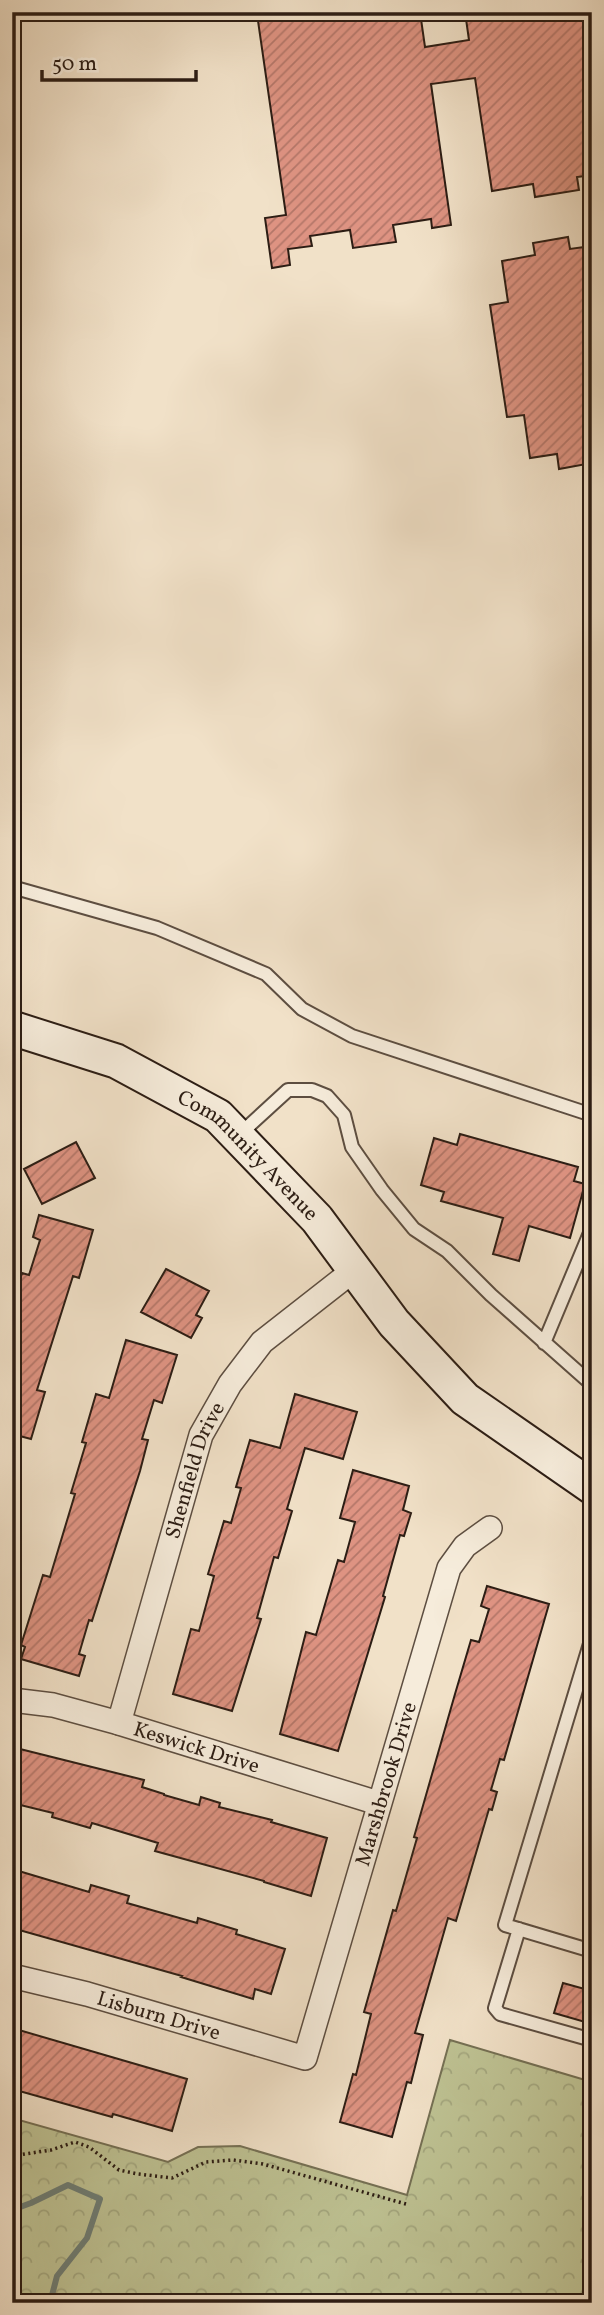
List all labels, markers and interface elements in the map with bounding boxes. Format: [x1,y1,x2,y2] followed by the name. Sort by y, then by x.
[42,38,196,82] scale bar
[52,50,97,79] text: 50 m
[172,1084,324,1228] street label: Community Avenue
[159,1397,233,1542] street label: Shenfield Drive
[349,1699,425,1870] street label: Marshbrook Drive
[130,1715,263,1782] street label: Keswick Drive
[93,1985,224,2048] street label: Lisburn Drive

